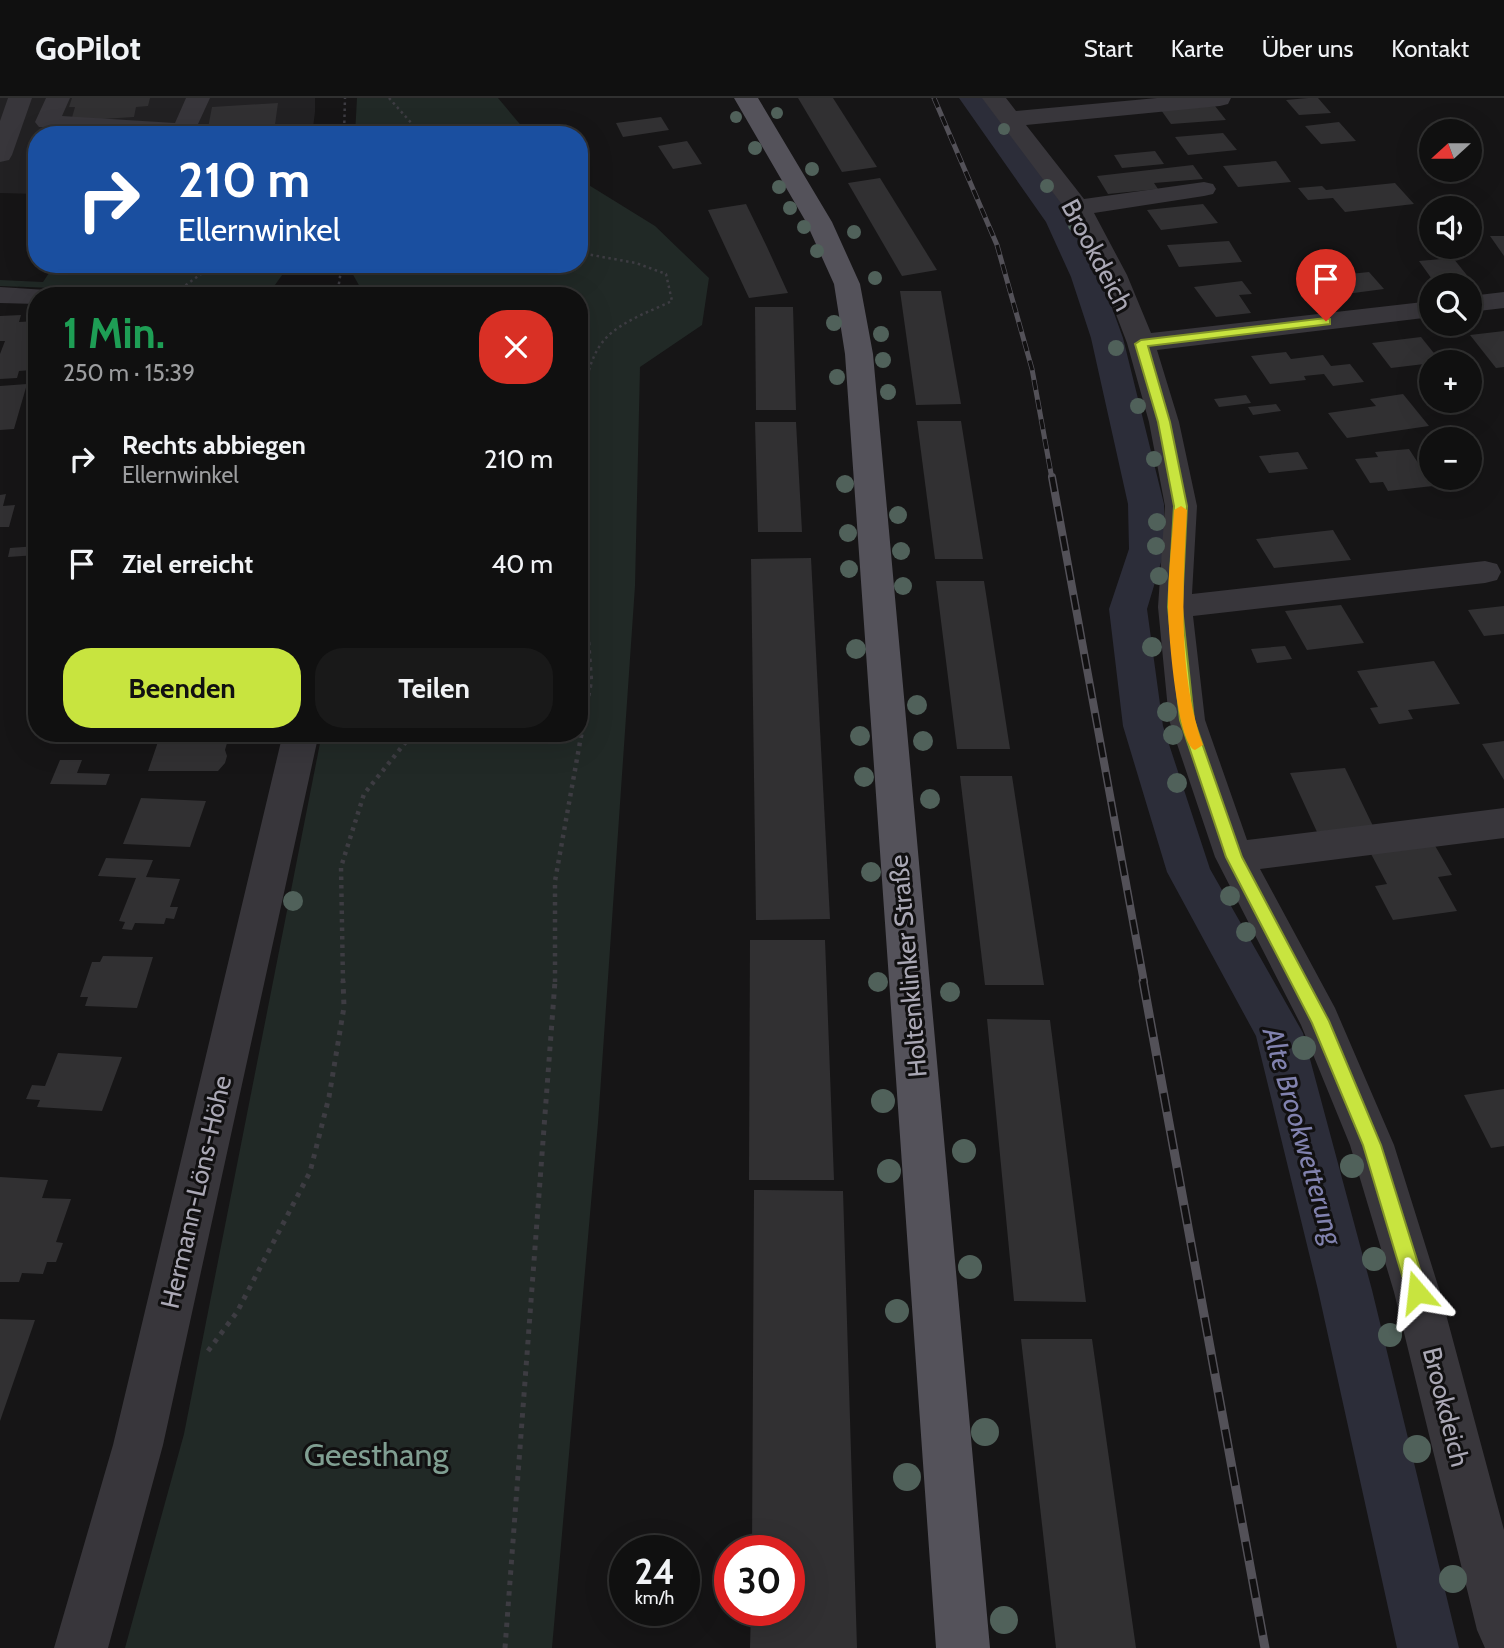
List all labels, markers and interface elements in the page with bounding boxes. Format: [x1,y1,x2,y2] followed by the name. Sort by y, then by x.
[35,28,141,68] text: GoPilot
[1084,34,1133,63] text: Start
[1171,34,1224,63] text: Karte
[1262,34,1353,63] text: Über uns
[1391,34,1469,63] text: Kontakt
[1419,119,1482,182] north arrow
[1419,119,1482,490] map controls
[178,150,310,209] text: 210 m
[63,154,154,245] icon: right
[1054,194,1140,316] street label: Brookdeich
[1419,196,1482,259] button: sound
[178,210,340,249] text: Ellernwinkel
[1296,249,1356,321] pin
[1307,260,1345,298] icon: arrive
[1419,273,1482,336] button: search
[63,307,165,359] text: 1 Min.
[479,310,553,384] button: close
[1419,350,1482,413] button: +
[63,359,195,387] text: 250 m · 15:39
[1419,427,1482,490] button: −
[122,429,306,461] text: Rechts abbiegen
[63,440,101,478] icon: right
[484,443,553,475] text: 210 m
[122,461,239,489] text: Ellernwinkel
[63,545,101,583] icon: arrive
[122,548,253,580] text: Ziel erreicht
[491,548,553,580] text: 40 m
[63,648,301,728] button: Beenden
[315,648,553,728] button: Teilen
[882,853,934,1079] street label: Holtenklinker Straße
[1255,1021,1351,1250] water label: Alte Brookwetterung
[154,1072,238,1312] street label: Hermann-Löns-Höhe
[1380,1255,1454,1329] position arrow
[1416,1344,1476,1470] street label: Brookdeich
[304,1435,449,1474] park label: Geesthang
[714,1535,805,1626] speed limit sign: 30
[634,1550,675,1593] text: 24
[635,1587,674,1609] text: km/h

